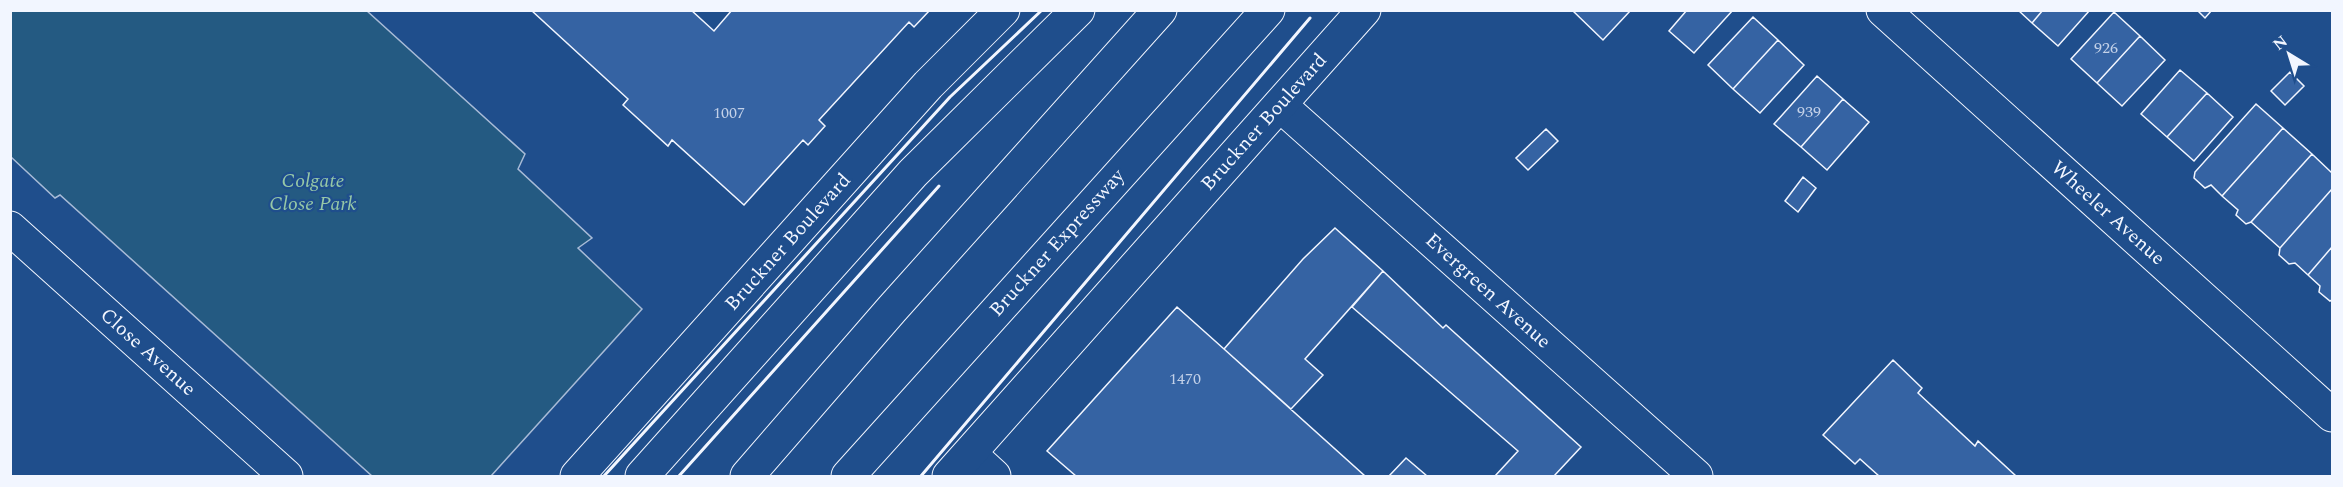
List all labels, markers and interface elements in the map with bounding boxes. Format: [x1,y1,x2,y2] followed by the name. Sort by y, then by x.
[2259,24,2319,84] north arrow
[2268,29,2293,56] text: N
[2094,36,2118,60] house number: 926
[1194,46,1334,198] street label: Bruckner Boulevard
[1797,100,1821,124] house number: 939
[713,101,745,125] house number: 1007
[2044,153,2172,273] street label: Wheeler Avenue
[982,161,1133,324] street label: Bruckner Expressway
[269,166,357,219] park label: Colgate Close Park
[718,166,858,318] street label: Bruckner Boulevard
[1418,226,1558,356] street label: Evergreen Avenue
[93,301,203,403] street label: Close Avenue
[1169,367,1201,391] house number: 1470

